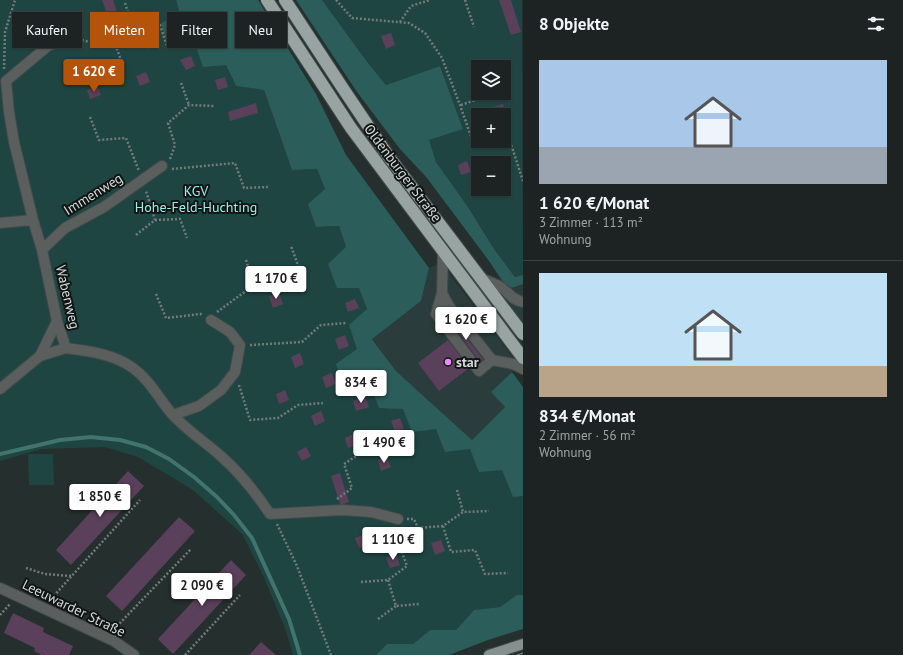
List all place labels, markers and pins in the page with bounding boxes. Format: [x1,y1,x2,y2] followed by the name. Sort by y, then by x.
[57,59,131,93] pin: 1 620 €
[239,266,313,300] pin: 1 170 €
[429,307,503,341] pin: 1 620 €
[456,353,479,371] place label: star
[443,357,453,367] marker: star
[333,370,389,404] pin: 834 €
[347,430,421,464] pin: 1 490 €
[63,484,137,518] pin: 1 850 €
[356,527,430,561] pin: 1 110 €
[165,573,239,607] pin: 2 090 €

